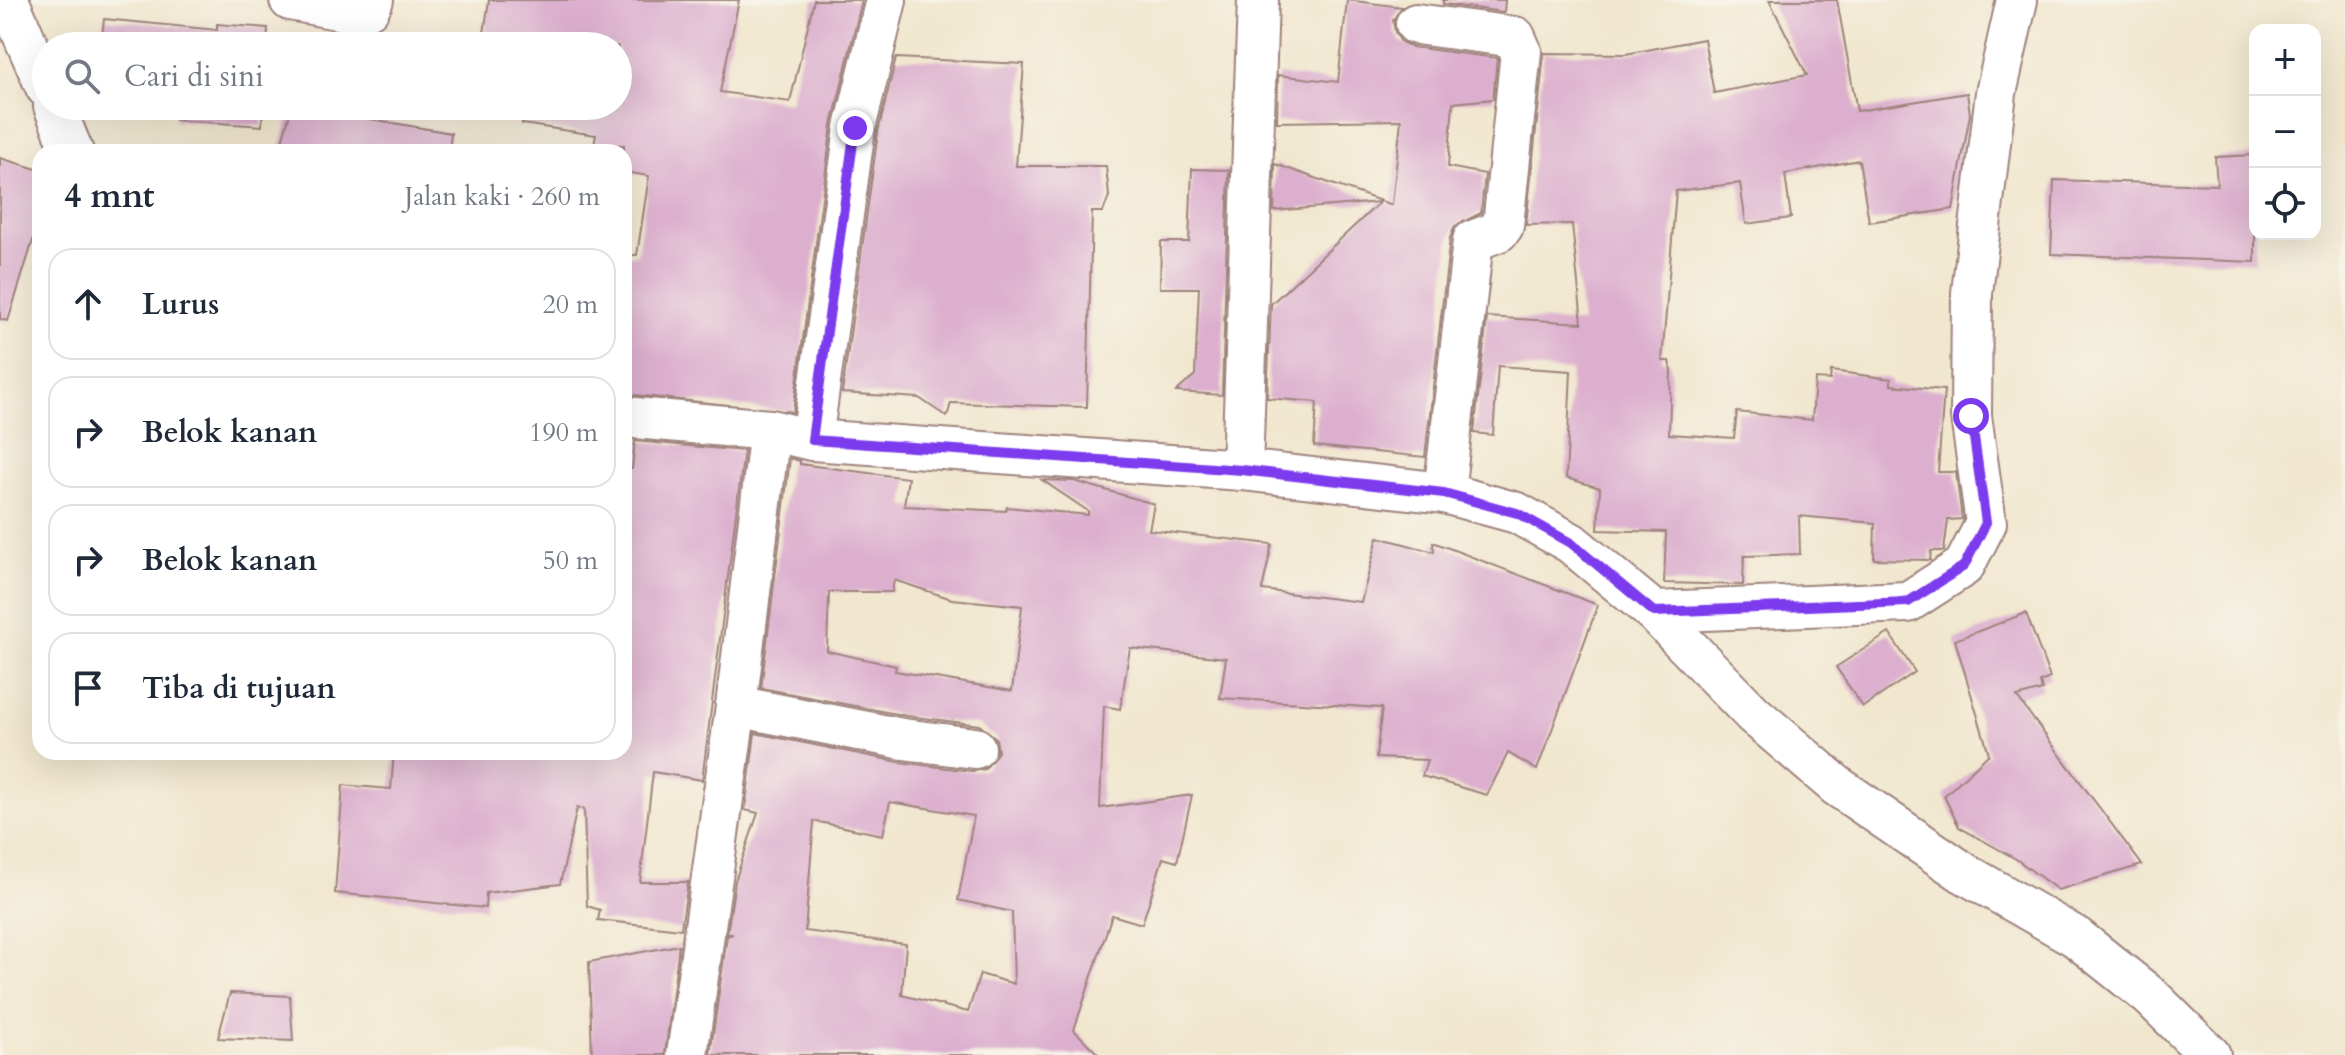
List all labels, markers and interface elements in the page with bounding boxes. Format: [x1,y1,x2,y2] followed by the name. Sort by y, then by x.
[2249,24,2321,240] map controls
[2249,24,2321,96] button: +
[32,32,632,120] search box
[60,54,104,98] icon: search
[124,56,264,97] text: Cari di sini
[2249,96,2321,168] button: −
[837,110,873,146] route end
[2249,168,2321,240] button: locate
[64,173,154,219] text: 4 mnt
[404,179,600,214] text: Jalan kaki · 260 m
[66,282,110,326] icon: ahead
[142,284,219,325] text: Lurus
[542,287,598,322] text: 20 m
[1953,398,1989,434] route start
[66,410,110,454] icon: right
[142,412,317,453] text: Belok kanan
[529,415,598,450] text: 190 m
[66,538,110,582] icon: right
[142,540,317,581] text: Belok kanan
[542,543,598,578] text: 50 m
[66,666,110,710] icon: arrive
[142,668,336,709] text: Tiba di tujuan

